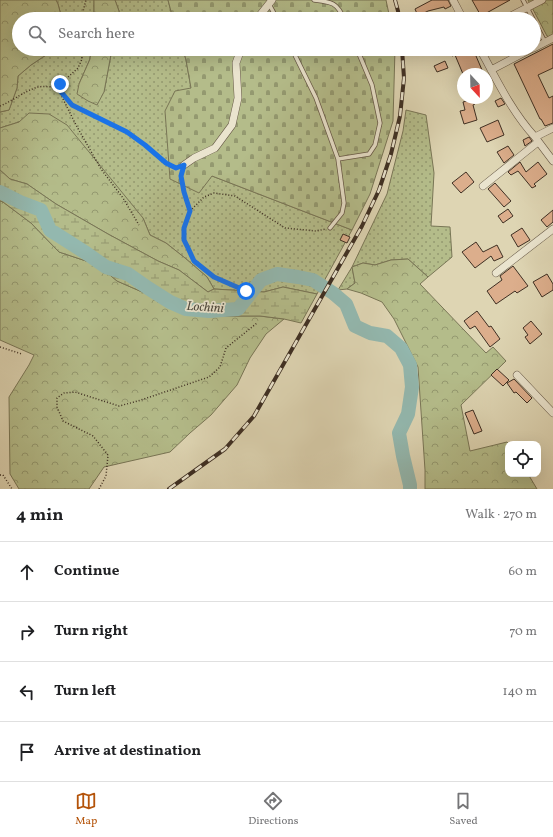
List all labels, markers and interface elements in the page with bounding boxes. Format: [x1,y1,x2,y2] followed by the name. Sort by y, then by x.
[12,12,541,56] search box
[26,23,48,45] icon: search
[58,24,135,45] text: Search here
[457,68,493,104] north arrow
[51,75,69,93] route end
[237,282,255,300] route start
[186,298,225,318] water label: Lochini
[505,441,541,477] map controls
[505,441,541,477] button: locate
[16,504,63,527] text: 4 min
[465,506,537,524] text: Walk · 270 m
[16,561,38,583] icon: ahead
[54,561,119,582] text: Continue
[509,563,537,581] text: 60 m
[16,621,38,643] icon: right
[54,621,128,642] text: Turn right
[509,623,537,641] text: 70 m
[16,681,38,703] icon: left
[54,681,116,702] text: Turn left
[503,683,537,701] text: 140 m
[16,741,38,763] icon: arrive
[54,741,201,762] text: Arrive at destination
[75,790,97,829] tab: Map
[248,790,299,829] tab: Directions
[449,790,478,829] tab: Saved

